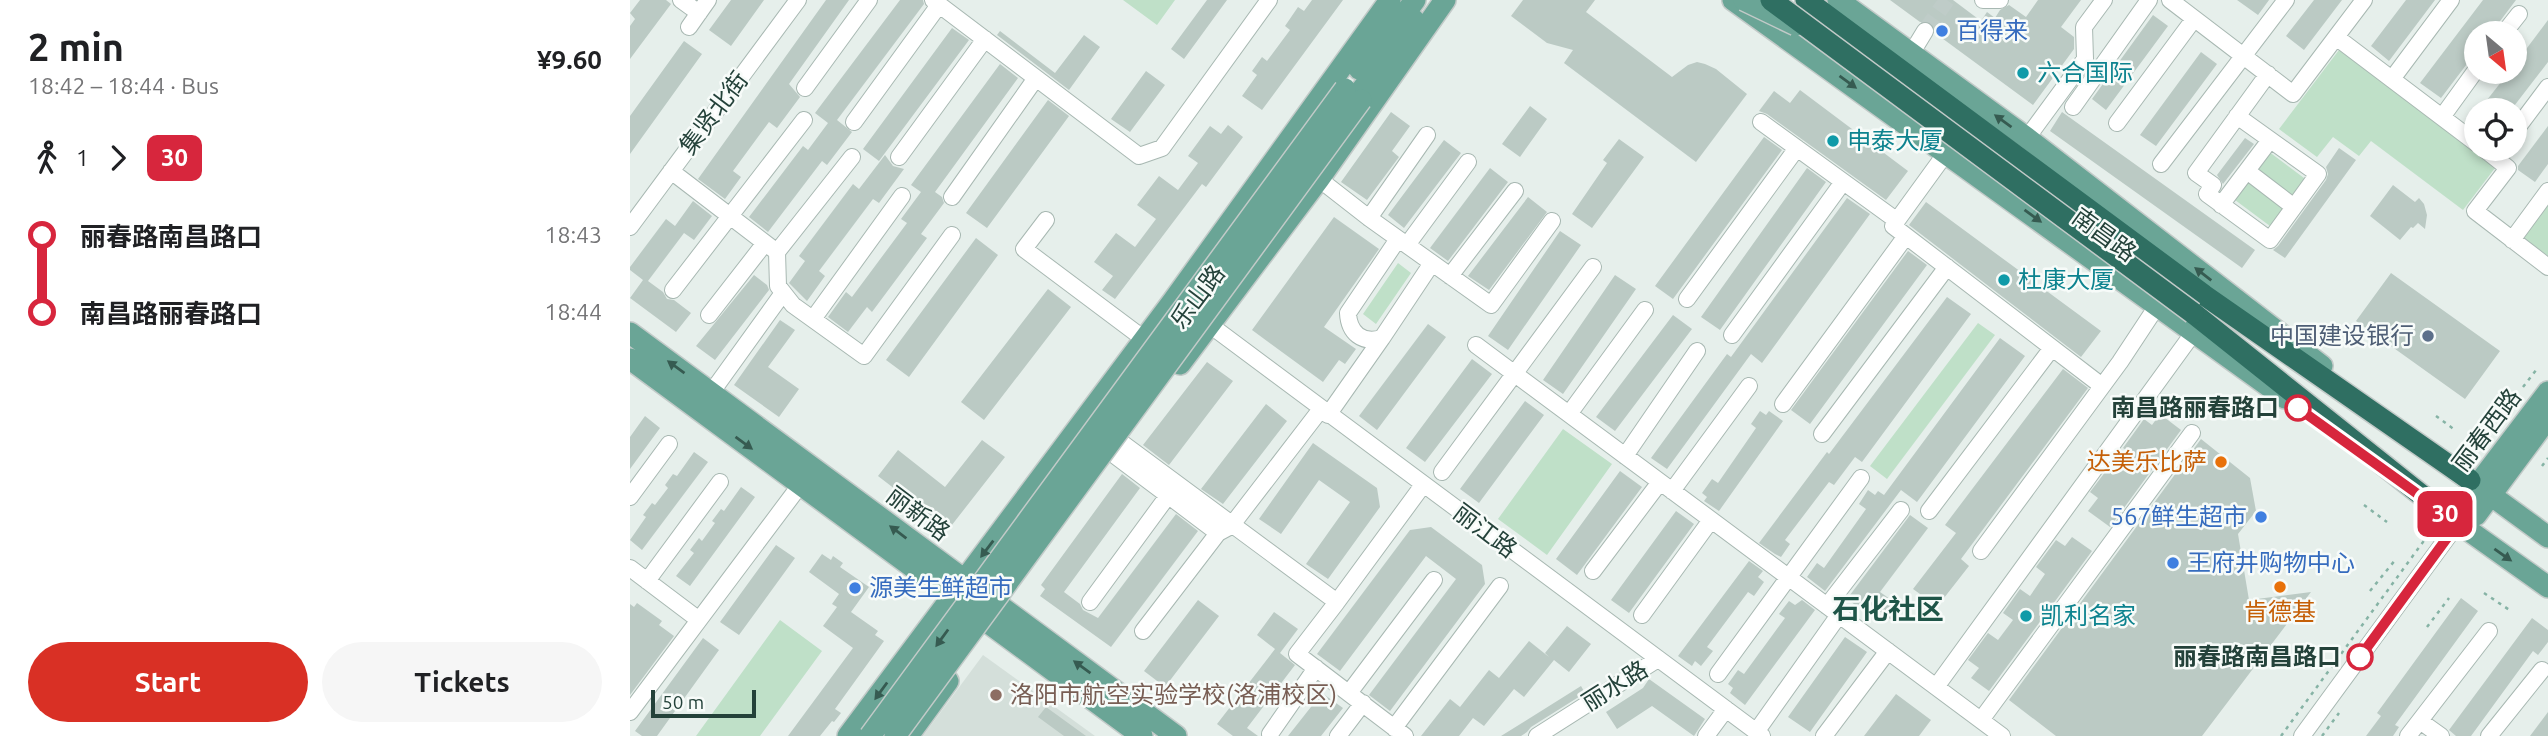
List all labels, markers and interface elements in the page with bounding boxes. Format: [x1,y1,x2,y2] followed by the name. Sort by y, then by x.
[1956,17,2028,44] place label: 百得来
[2464,21,2527,84] north arrow
[2464,21,2527,161] map controls
[1934,23,1950,39] marker: 百得来
[28,26,124,68] text: 2 min
[537,45,602,74] text: ¥9.60
[2037,59,2133,86] place label: 六合国际
[2015,65,2031,81] marker: 六合国际
[674,66,753,159] street label: 集贤北街
[28,73,219,98] text: 18:42 – 18:44 · Bus
[1839,75,1857,89] one-way arrow
[2464,98,2527,161] button: locate
[1994,113,2012,128] one-way arrow
[1847,127,1943,154] place label: 申泰大厦
[1825,133,1841,149] marker: 申泰大厦
[28,139,66,177] icon: walk
[99,139,137,177] icon: forward
[161,144,188,171] text: 30
[76,145,89,170] text: 1
[2067,203,2141,267] street label: 南昌路
[2024,208,2042,222] one-way arrow
[80,222,262,251] text: 丽春路南昌路口
[544,222,602,247] text: 18:43
[1165,260,1230,334] street label: 乐山路
[2018,266,2114,293] place label: 杜康大厦
[2194,266,2212,281] one-way arrow
[1996,272,2012,288] marker: 杜康大厦
[80,299,262,328] text: 南昌路丽春路口
[544,299,602,324] text: 18:44
[2270,322,2414,349] place label: 中国建设银行
[2420,328,2436,344] marker: 中国建设银行
[667,360,685,374] one-way arrow
[2447,383,2526,476] street label: 丽春西路
[2111,394,2279,421] place label: 南昌路丽春路口
[2285,395,2311,421] marker: 南昌路丽春路口
[735,436,753,450] one-way arrow
[2087,448,2207,475] place label: 达美乐比萨
[2213,454,2229,470] marker: 达美乐比萨
[881,481,955,546] street label: 丽新路
[2414,491,2476,537] line badge: 30
[1448,498,1522,563] street label: 丽江路
[2431,500,2459,527] text: 30
[2110,503,2247,530] place label: 567鲜生超市
[2253,509,2269,525] marker: 567鲜生超市
[889,525,907,539] one-way arrow
[981,540,995,558] one-way arrow
[2494,548,2512,562] one-way arrow
[2187,549,2355,576] place label: 王府井购物中心
[2165,555,2181,571] marker: 王府井购物中心
[869,574,1013,601] place label: 源美生鲜超市
[2272,579,2288,595] marker: 肯德基
[847,580,863,596] marker: 源美生鲜超市
[1832,593,1944,624] district label: 石化社区
[2244,598,2316,625] place label: 肯德基
[2040,602,2136,629] place label: 凯利名家
[2018,608,2034,624] marker: 凯利名家
[935,629,949,647] one-way arrow
[28,642,308,722] button: Start
[322,642,602,722] button: Tickets
[2173,643,2341,670] place label: 丽春路南昌路口
[2347,644,2373,670] marker: 丽春路南昌路口
[1577,655,1652,716] street label: 丽水路
[1073,659,1091,674] one-way arrow
[1010,681,1337,708] place label: 洛阳市航空实验学校(洛浦校区)
[875,682,889,700] one-way arrow
[651,687,756,719] scale bar
[988,687,1004,703] marker: 洛阳市航空实验学校(洛浦校区)
[662,691,704,713] text: 50 m

